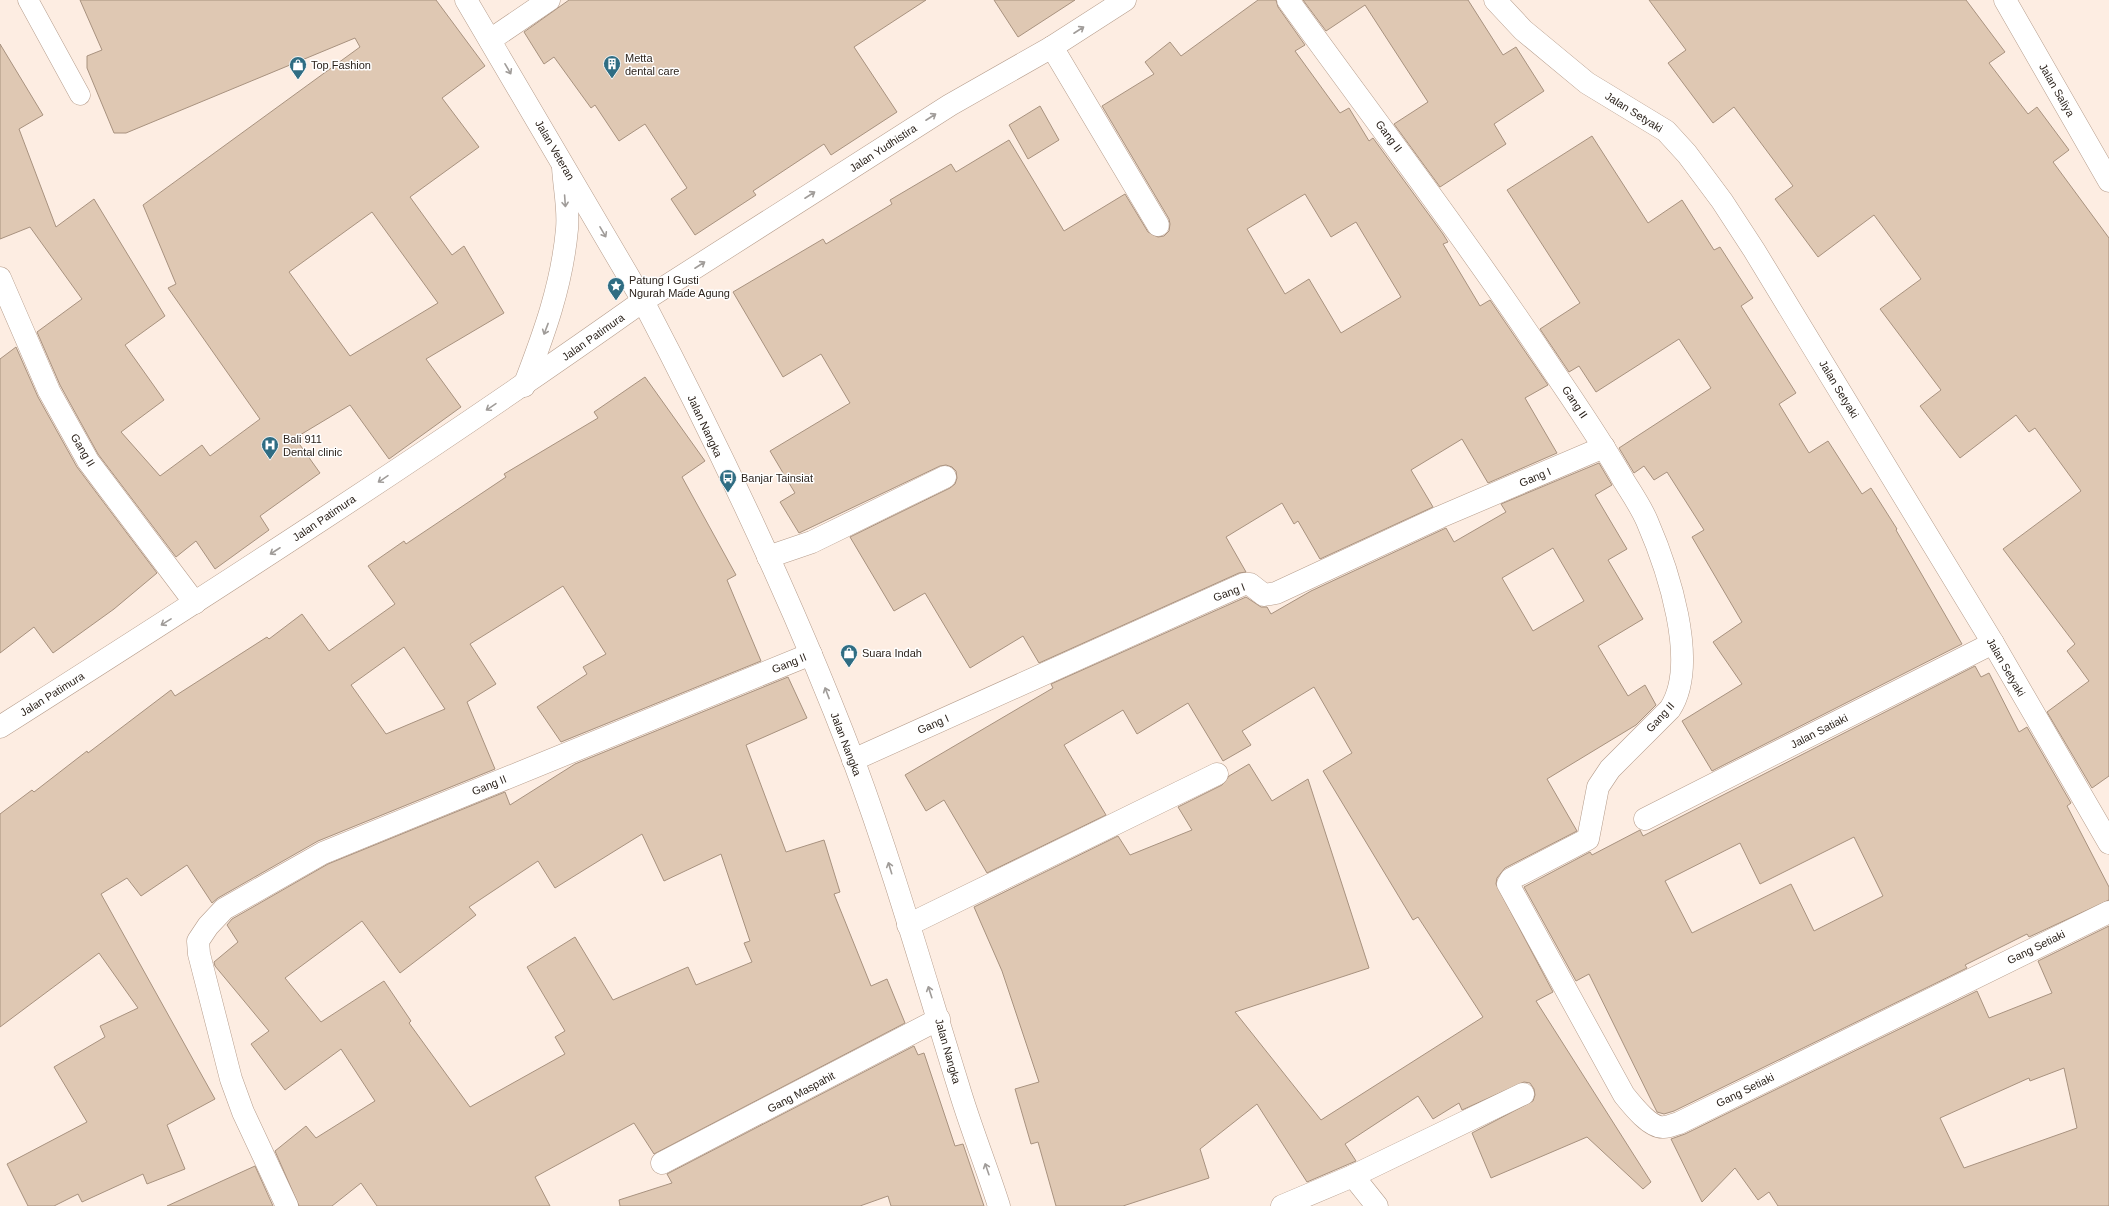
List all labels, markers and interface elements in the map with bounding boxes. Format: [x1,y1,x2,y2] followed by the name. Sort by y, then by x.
[1073,26,1084,34] one-way arrow
[625,52,679,77] place label: Metta dental care
[602,54,622,79] building icon: Metta dental care
[288,55,308,80] shop icon: Top Fashion
[311,59,371,71] place label: Top Fashion
[2037,61,2077,119] street label: Jalan Saliya
[504,63,512,74] one-way arrow
[1603,90,1665,134] street label: Jalan Setyaki
[925,113,937,121] one-way arrow
[533,118,577,182] street label: Jalan Veteran
[1373,118,1405,154] street label: Gang II
[847,121,919,174] street label: Jalan Yudhistira
[804,191,815,199] one-way arrow
[562,194,569,207] one-way arrow
[600,226,608,238] one-way arrow
[694,261,705,269] one-way arrow
[629,274,730,299] place label: Patung I Gusti Ngurah Made Agung
[606,276,626,301] place icon: Patung I Gusti Ngurah Made Agung
[560,311,627,363] street label: Jalan Patimura
[541,322,549,334] one-way arrow
[1817,358,1861,420] street label: Jalan Setyaki
[1560,384,1590,420] street label: Gang II
[685,393,725,460] street label: Jalan Nangka
[486,403,497,411] one-way arrow
[69,431,97,469] street label: Gang II
[283,433,343,458] place label: Bali 911 Dental clinic
[260,435,280,460] hospital icon: Bali 911 Dental clinic
[1517,465,1553,489] street label: Gang I
[718,468,738,493] bus stop icon: Banjar Tainsiat
[741,472,813,484] place label: Banjar Tainsiat
[378,475,389,483] one-way arrow
[290,492,358,543] street label: Jalan Patimura
[270,547,281,555] one-way arrow
[1211,580,1247,604] street label: Gang I
[161,618,172,626] one-way arrow
[1984,636,2028,698] street label: Jalan Setyaki
[839,643,859,668] shop icon: Suara Indah
[862,647,922,659] place label: Suara Indah
[770,651,808,675] street label: Gang II
[18,669,87,719] street label: Jalan Patimura
[822,688,830,700] one-way arrow
[1643,700,1677,734] street label: Gang II
[828,710,864,778] street label: Jalan Nangka
[1788,711,1850,751] street label: Jalan Satiaki
[915,712,951,736] street label: Gang I
[470,773,508,797] street label: Gang II
[886,862,893,875] one-way arrow
[2005,928,2067,966] street label: Gang Setiaki
[926,985,933,998] one-way arrow
[933,1017,963,1086] street label: Jalan Nangka
[765,1069,837,1115] street label: Gang Maspahit
[1714,1071,1776,1109] street label: Gang Setiaki
[982,1163,990,1175] one-way arrow

